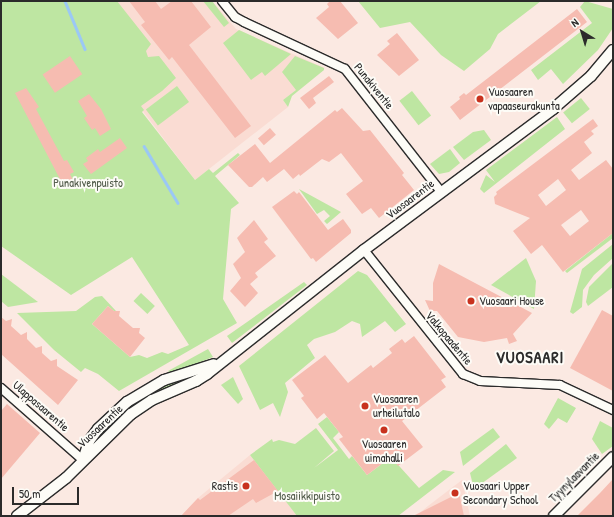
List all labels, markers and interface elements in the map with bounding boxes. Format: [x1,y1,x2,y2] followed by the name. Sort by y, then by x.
[562,12,602,52] north arrow
[568,15,581,30] text: N
[351,60,397,112] street label: Punakiventie
[488,85,560,113] place label: Vuosaaren vapaaseurakunta
[475,94,485,104] marker: Vuosaaren vapaaseurakunta
[53,176,123,190] park label: Punakivenpuisto
[383,176,437,222] street label: Vuosaarentie
[479,294,544,308] place label: Vuosaari House
[466,296,476,306] marker: Vuosaari House
[422,308,476,368] street label: Valkopaadentie
[496,347,564,367] district label: VUOSAARI
[10,378,72,434] street label: Ulappasaarentie
[373,392,420,420] place label: Vuosaaren urheilutalo
[74,401,126,451] street label: Vuosaarentie
[360,401,370,411] marker: Vuosaaren urheilutalo
[379,425,389,435] marker: Vuosaaren uimahalli
[361,437,407,465] place label: Vuosaaren uimahalli
[546,449,602,505] street label: Tyynylaavantie
[14,479,81,505] scale bar
[212,479,238,493] place label: Rastis
[463,479,538,507] place label: Vuosaari Upper Secondary School
[241,481,251,491] marker: Rastis
[19,485,40,502] text: 50 m
[450,488,460,498] marker: Vuosaari Upper Secondary School
[274,489,340,503] park label: Mosaiikkipuisto

